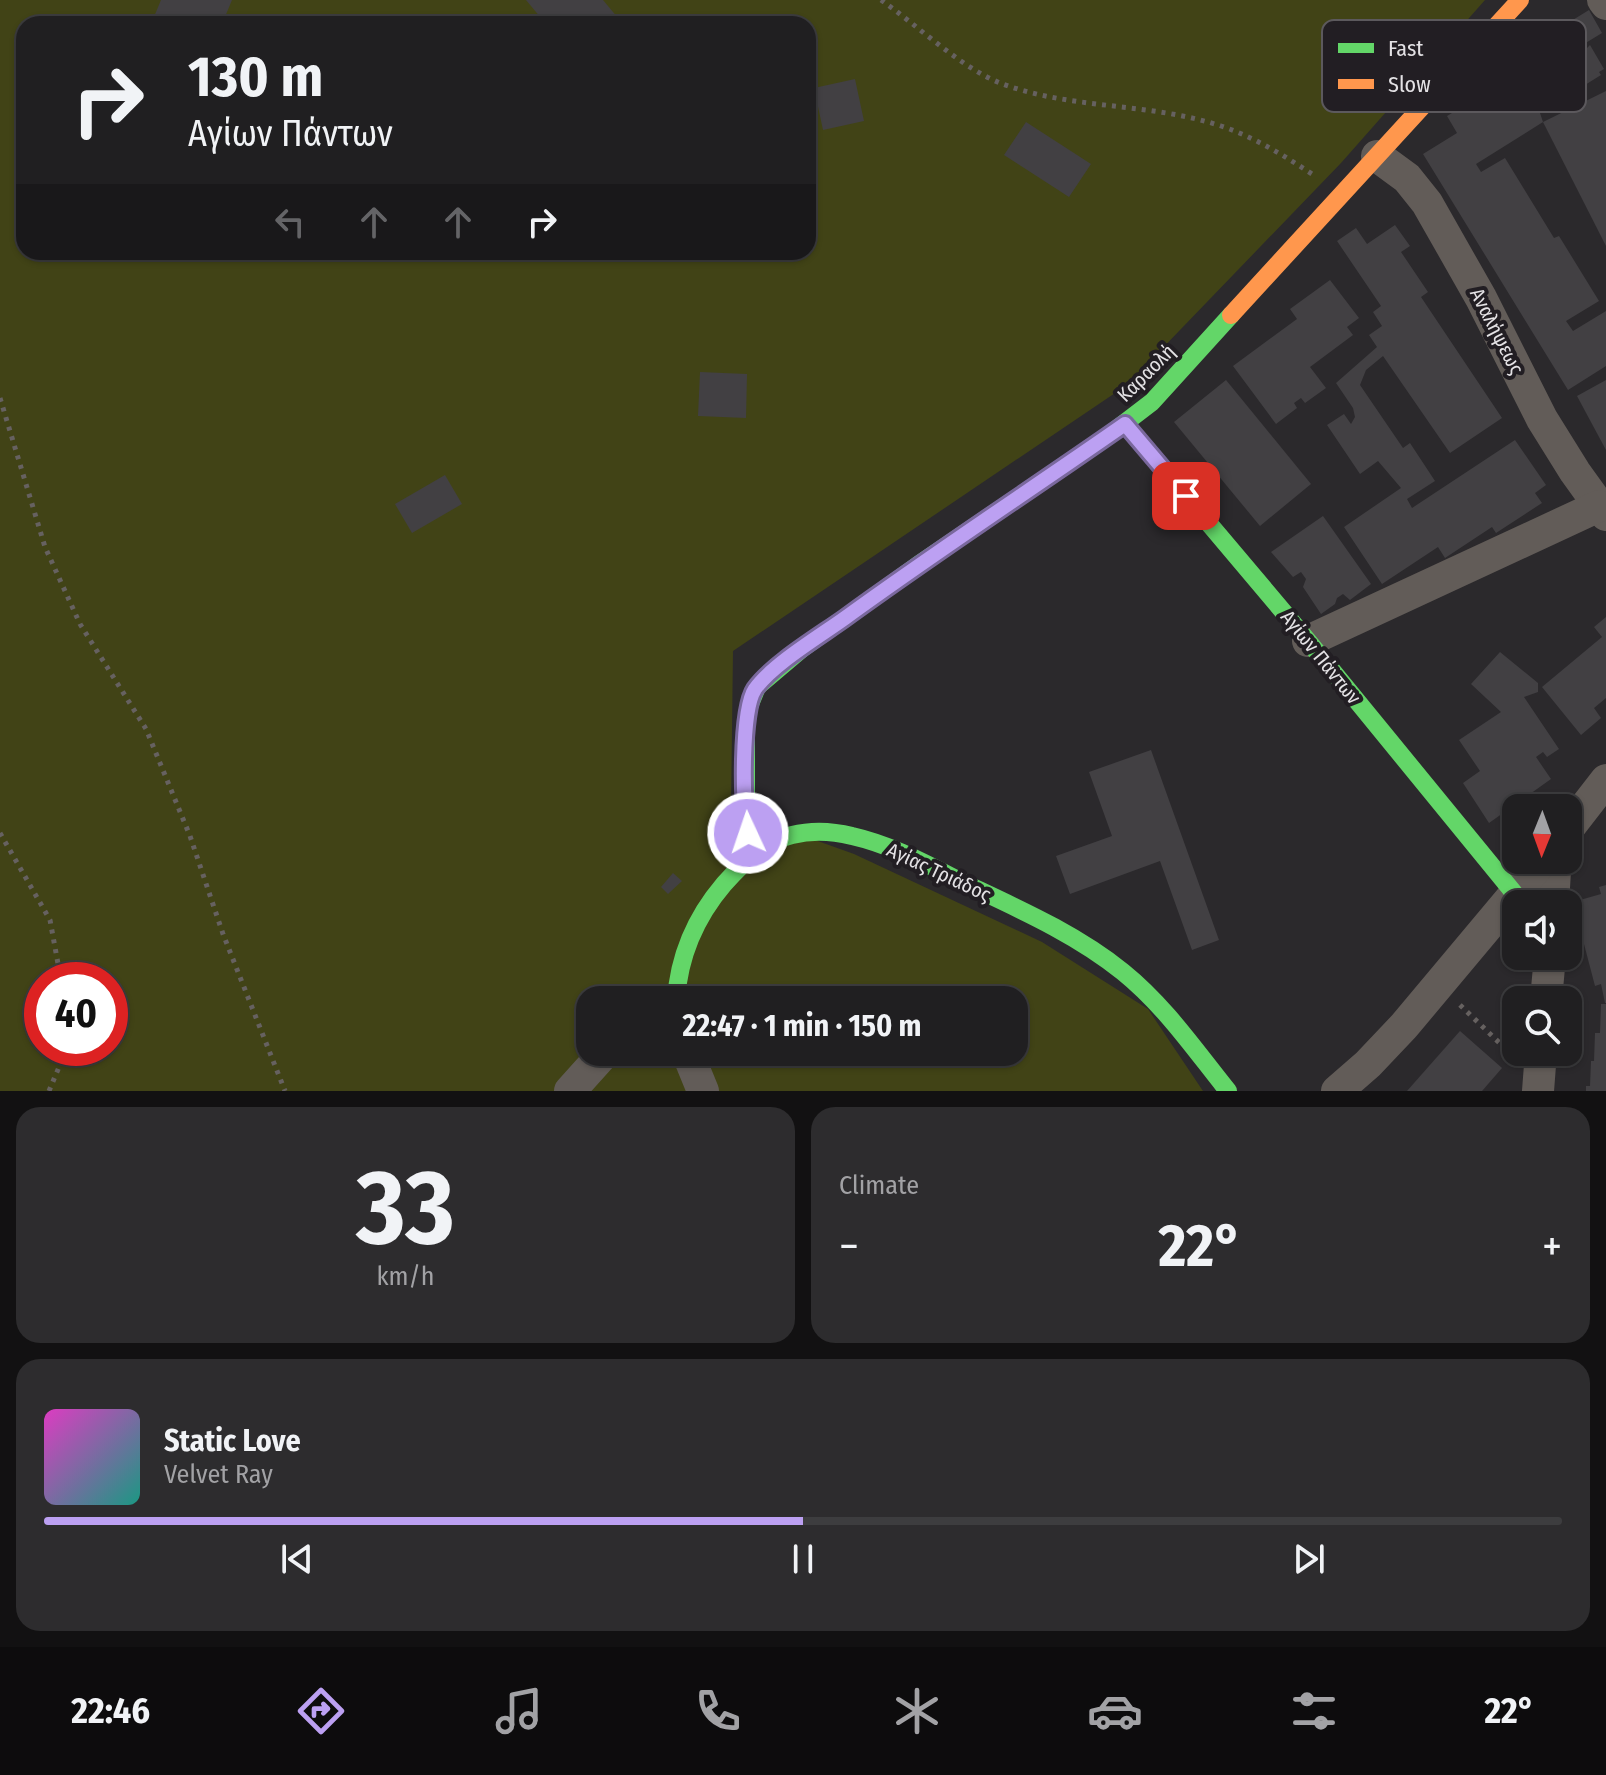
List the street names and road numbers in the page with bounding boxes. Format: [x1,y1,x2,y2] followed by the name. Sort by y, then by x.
[1465,284,1529,379] street label: Αναλήψεως
[1112,339,1180,407] street label: Καραολή
[1276,605,1366,709] street label: Αγίων Πάντων
[883,837,995,907] street label: Αγίας Τριάδος

